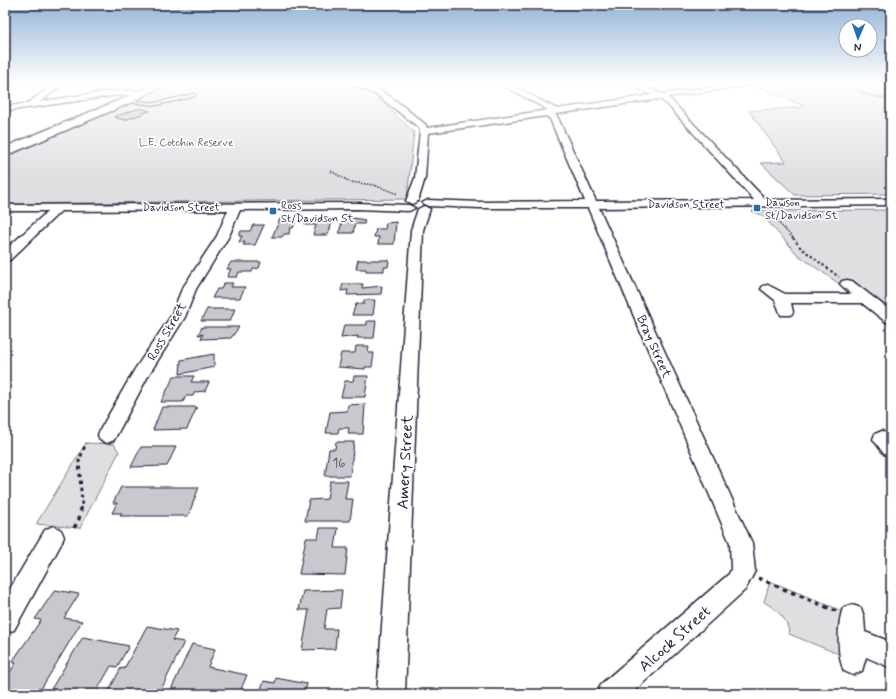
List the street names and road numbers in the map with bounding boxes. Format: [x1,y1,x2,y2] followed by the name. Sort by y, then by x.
[647,198,725,212] street label: Davidson Street
[142,201,220,215] street label: Davidson Street
[144,299,191,364] street label: Ross Street
[632,313,675,381] street label: Bray Street
[393,414,418,510] street label: Amery Street
[635,601,716,677] street label: Alcock Street

